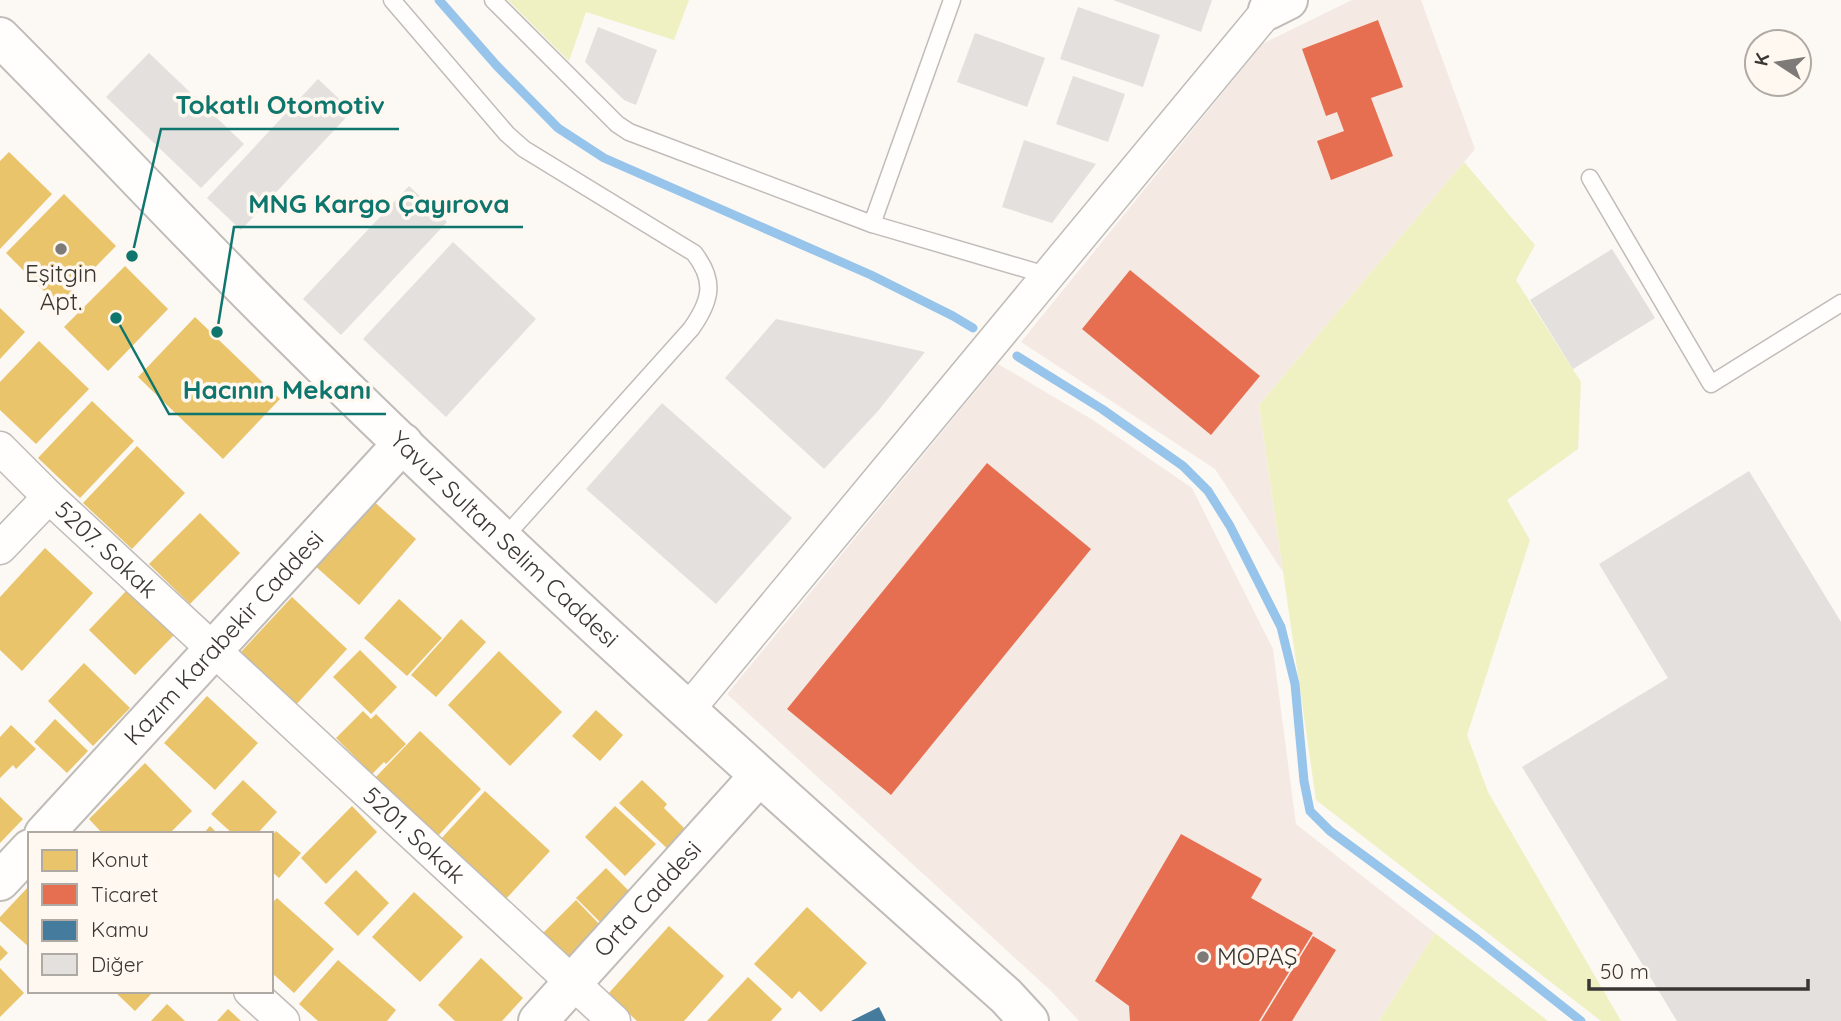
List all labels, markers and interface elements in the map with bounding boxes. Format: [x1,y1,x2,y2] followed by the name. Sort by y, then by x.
[1743,28,1813,98] north arrow
[1748,51,1774,68] text: K
[161,82,399,129] callout: Tokatlı Otomotiv
[175,88,385,121] text: Tokatlı Otomotiv
[234,180,523,227] callout: MNG Kargo Çayırova
[248,187,510,220] text: MNG Kargo Çayırova
[53,241,69,257] marker: Eşitgin Apt.
[25,258,97,316] place label: Eşitgin Apt.
[169,367,386,414] callout: Hacının Mekanı
[183,373,371,406] text: Hacının Mekanı
[384,424,625,654] street label: Yavuz Sultan Selim Caddesi
[49,494,164,604] street label: 5207. Sokak
[117,524,329,751] street label: Kazım Karabekir Caddesi
[357,780,472,889] street label: 5201. Sokak
[28,832,273,993] legend
[587,834,707,963] street label: Orta Caddesi
[91,846,149,872] text: Konut
[91,881,158,907] text: Ticaret
[91,916,149,942] text: Kamu
[1217,941,1298,971] place label: MOPAŞ
[1589,948,1808,992] scale bar
[1195,949,1211,965] marker: MOPAŞ
[91,951,144,977] text: Diğer
[1600,958,1649,984] text: 50 m

